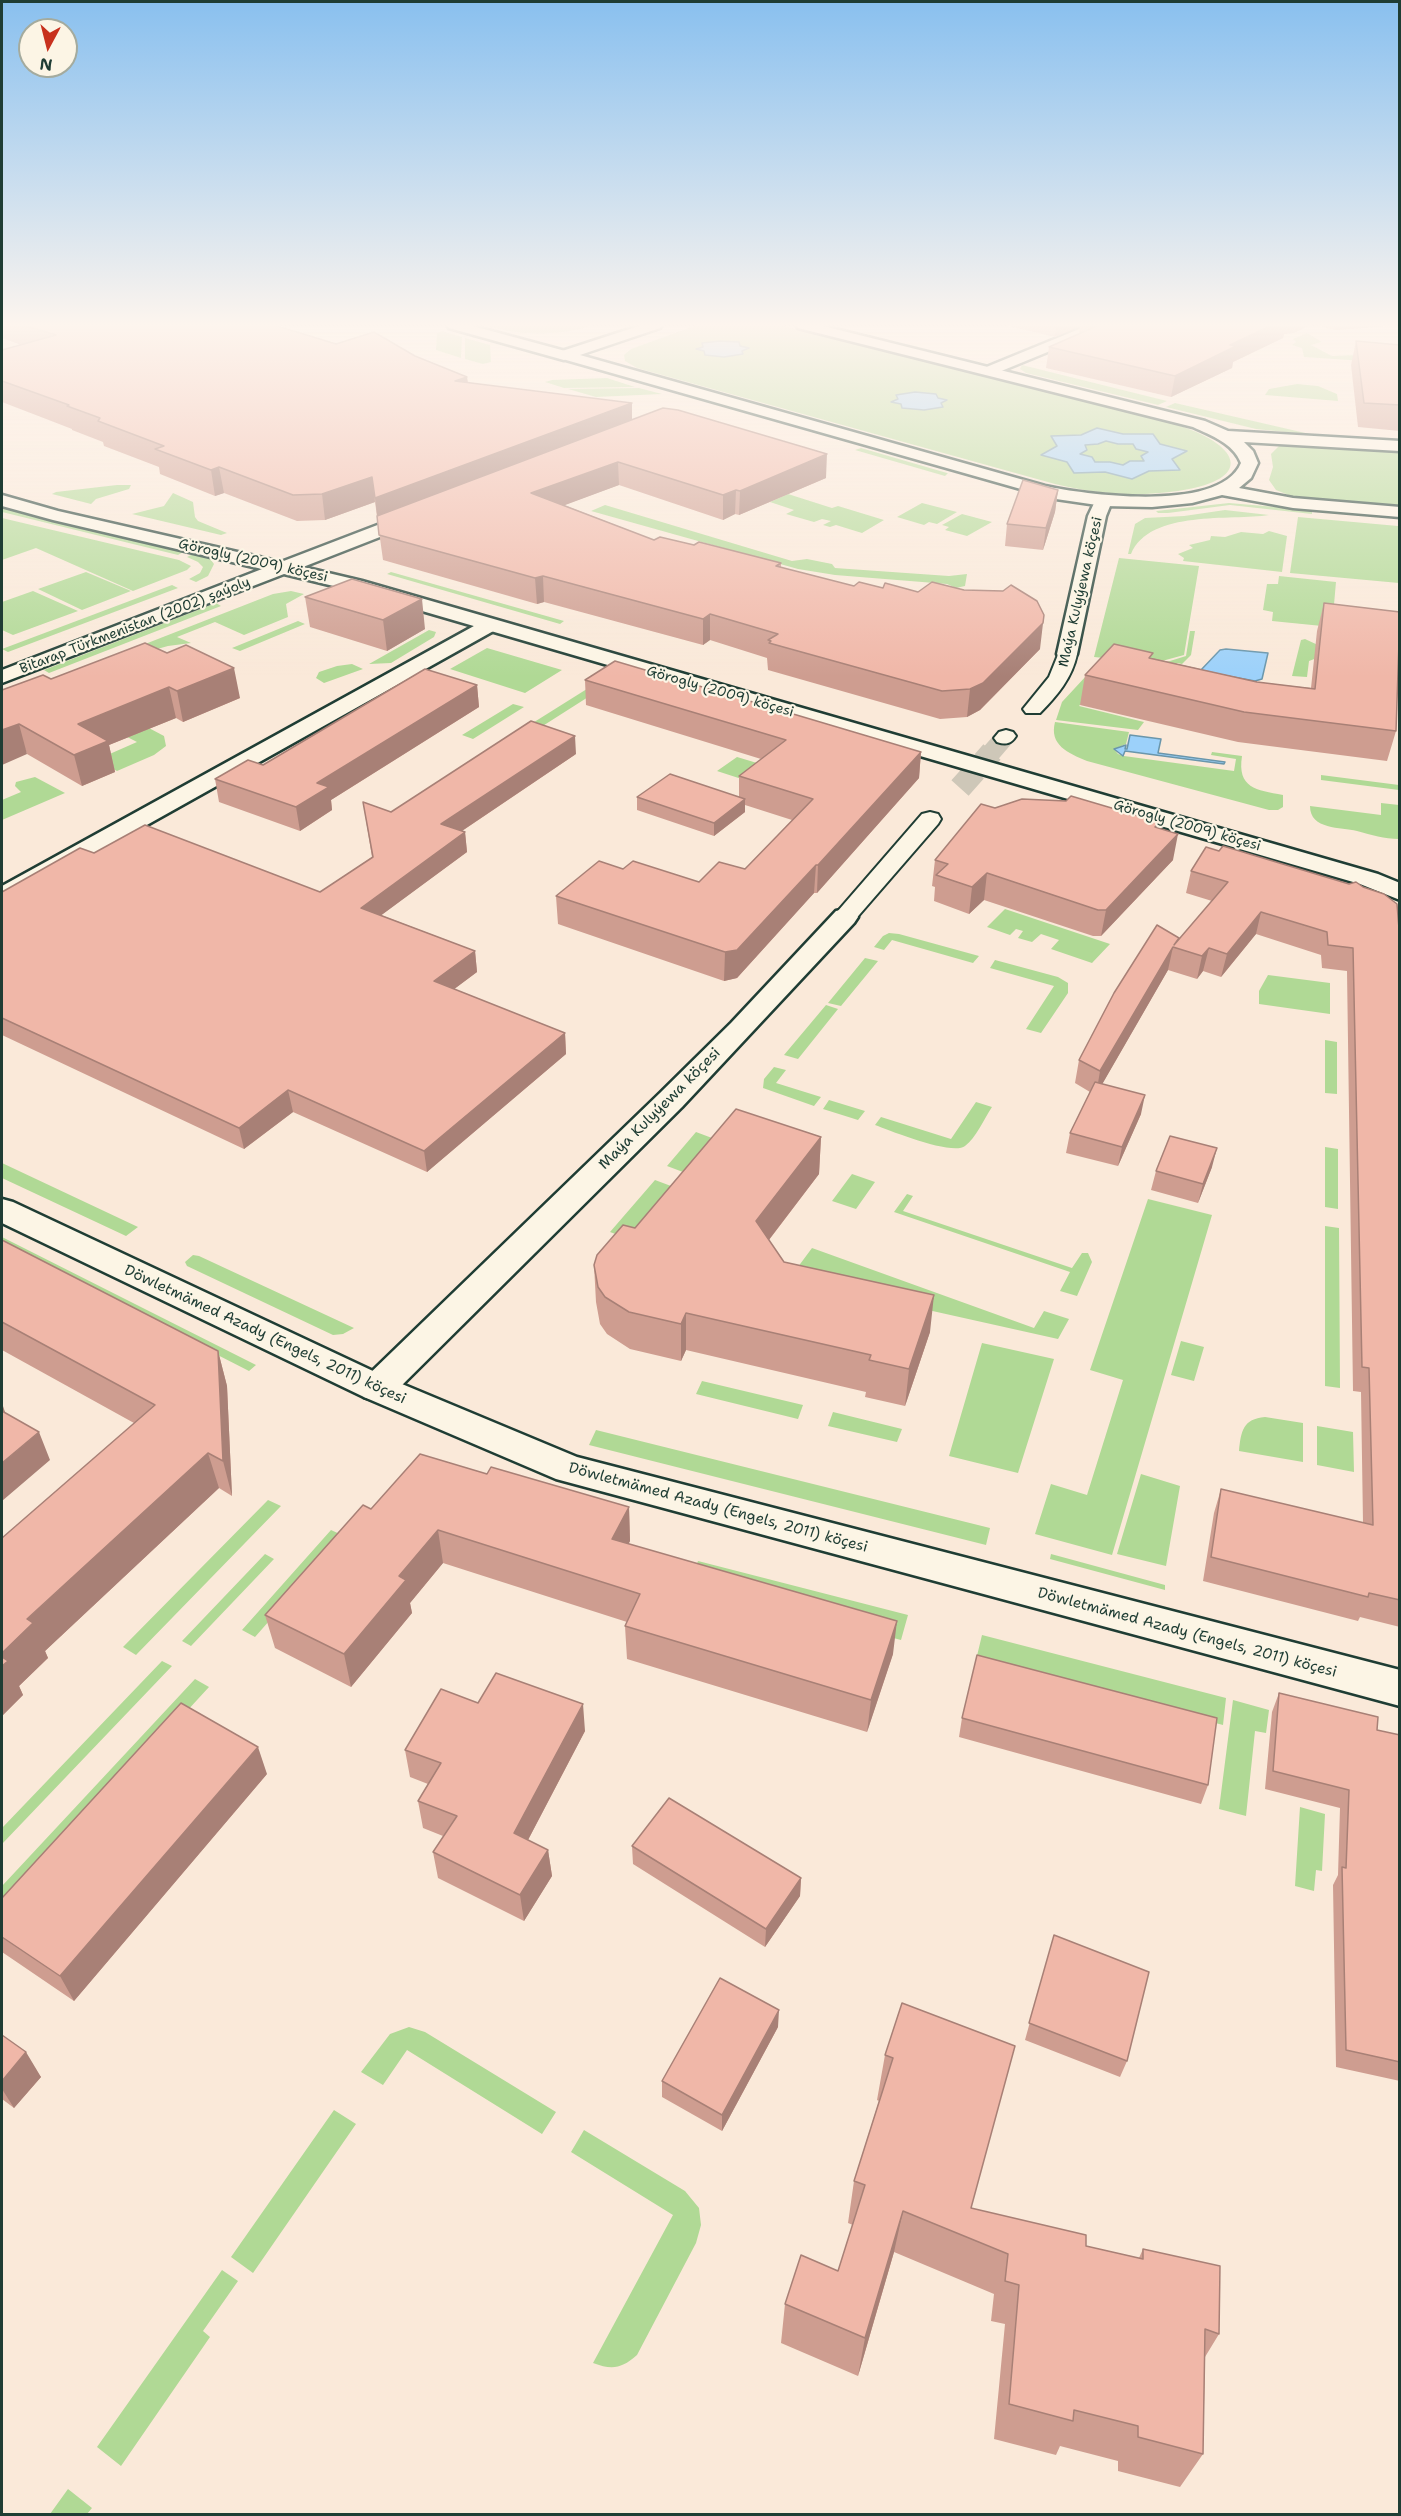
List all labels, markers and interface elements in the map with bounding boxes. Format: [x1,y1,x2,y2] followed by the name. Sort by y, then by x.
[18,18,78,78] north arrow
[38,53,54,76] text: N
[1056,515,1106,669] street label: Maýa Kulyýewa köçesi
[177,536,329,586] street label: Görogly (2009) köçesi
[17,574,253,678] street label: Bitarap Türkmenistan (2002) şaýoly
[644,663,796,721] street label: Görogly (2009) köçesi
[1111,797,1263,855] street label: Görogly (2009) köçesi
[595,1044,725,1174] street label: Maýa Kulyýewa köçesi
[121,1262,409,1408] street label: Döwletmämed Azady (Engels, 2011) köçesi
[566,1459,870,1557] street label: Döwletmämed Azady (Engels, 2011) köçesi
[1035,1584,1339,1682] street label: Döwletmämed Azady (Engels, 2011) köçesi

